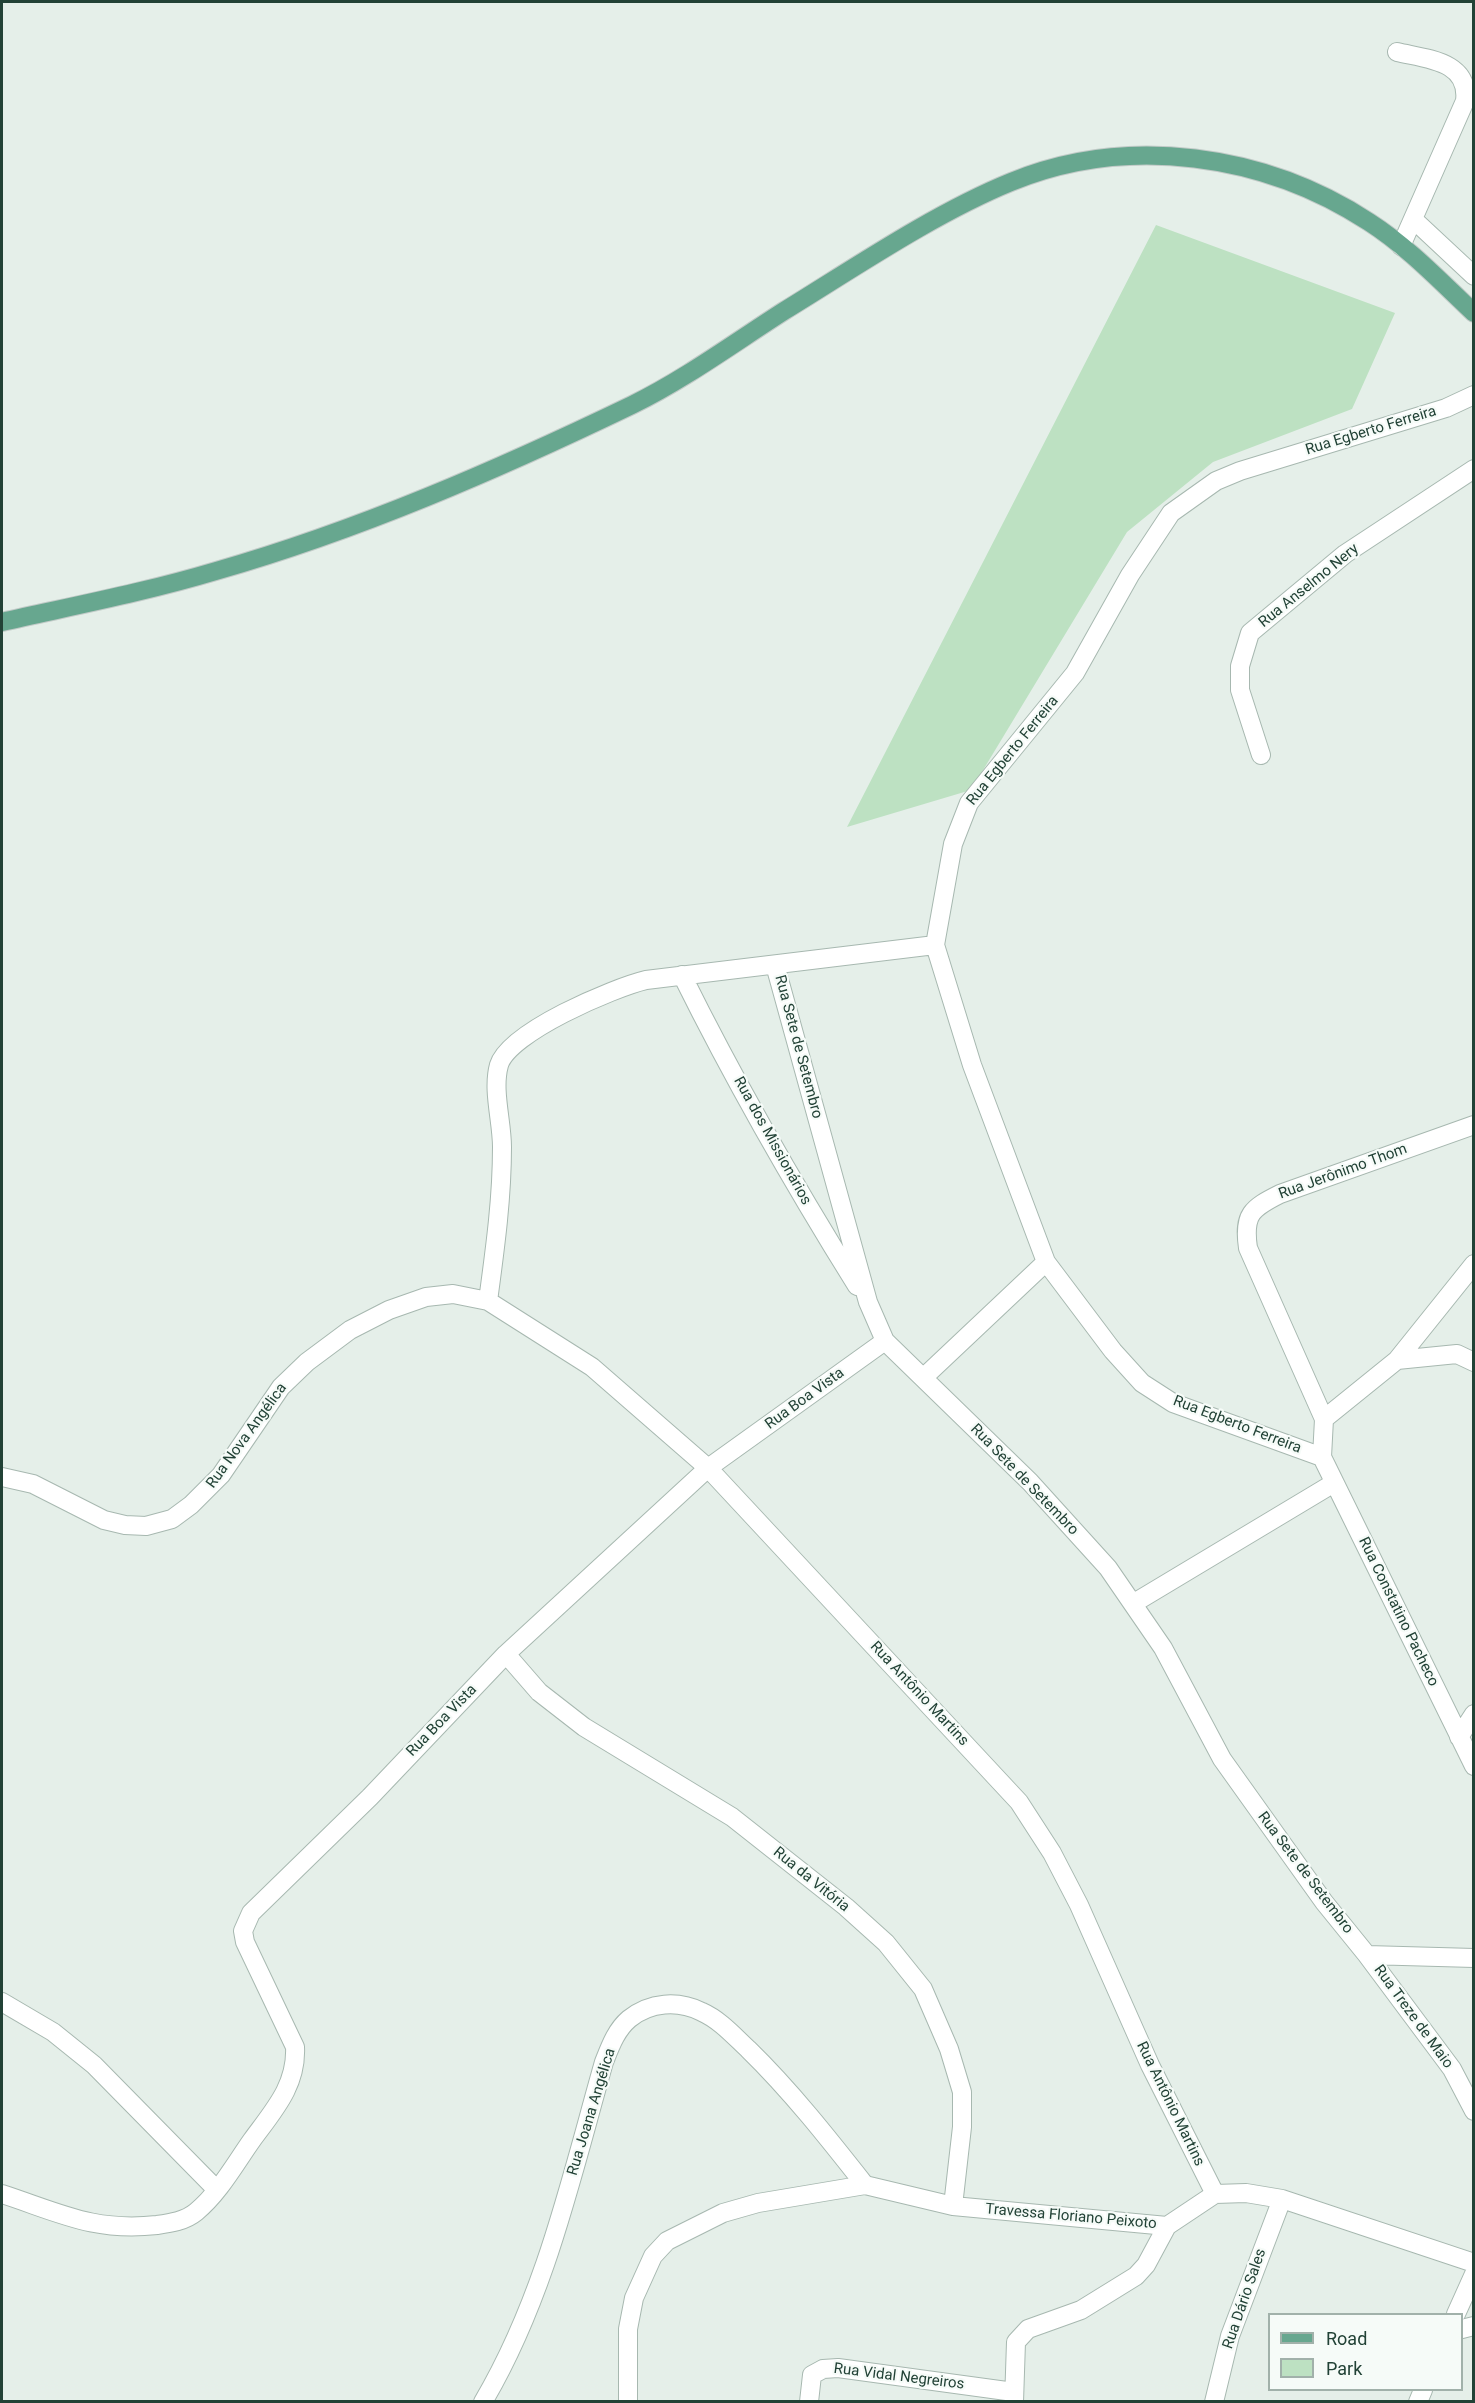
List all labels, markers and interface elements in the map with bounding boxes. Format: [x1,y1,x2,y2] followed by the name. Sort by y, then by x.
[1303,403,1439,459] street label: Rua Egberto Ferreira
[1255,540,1363,632] street label: Rua Anselmo Nery
[963,693,1063,809] street label: Rua Egberto Ferreira
[770,973,826,1121] street label: Rua Sete de Setembro
[729,1074,815,1208] street label: Rua dos Missionários
[1276,1140,1410,1204] street label: Rua Jerônimo Thom
[762,1364,848,1434] street label: Rua Boa Vista
[203,1380,291,1492] street label: Rua Nova Angélica
[1170,1392,1304,1458] street label: Rua Egberto Ferreira
[966,1421,1082,1539] street label: Rua Sete de Setembro
[1354,1534,1442,1690] street label: Rua Constatino Pacheco
[866,1638,972,1750] street label: Rua Antônio Martins
[403,1681,481,1761] street label: Rua Boa Vista
[1253,1809,1357,1937] street label: Rua Sete de Setembro
[769,1844,853,1916] street label: Rua da Vitória
[1369,1962,1457,2072] street label: Rua Treze de Maio
[1132,2039,1208,2169] street label: Rua Antônio Martins
[564,2046,620,2178] street label: Rua Joana Angélica
[985,2201,1157,2233] street label: Travessa Floriano Peixoto
[1219,2247,1271,2351] street label: Rua Dário Sales
[1268,2313,1463,2391] legend
[1326,2328,1367,2349] text: Road
[1326,2358,1362,2379] text: Park
[833,2360,965,2394] street label: Rua Vidal Negreiros

